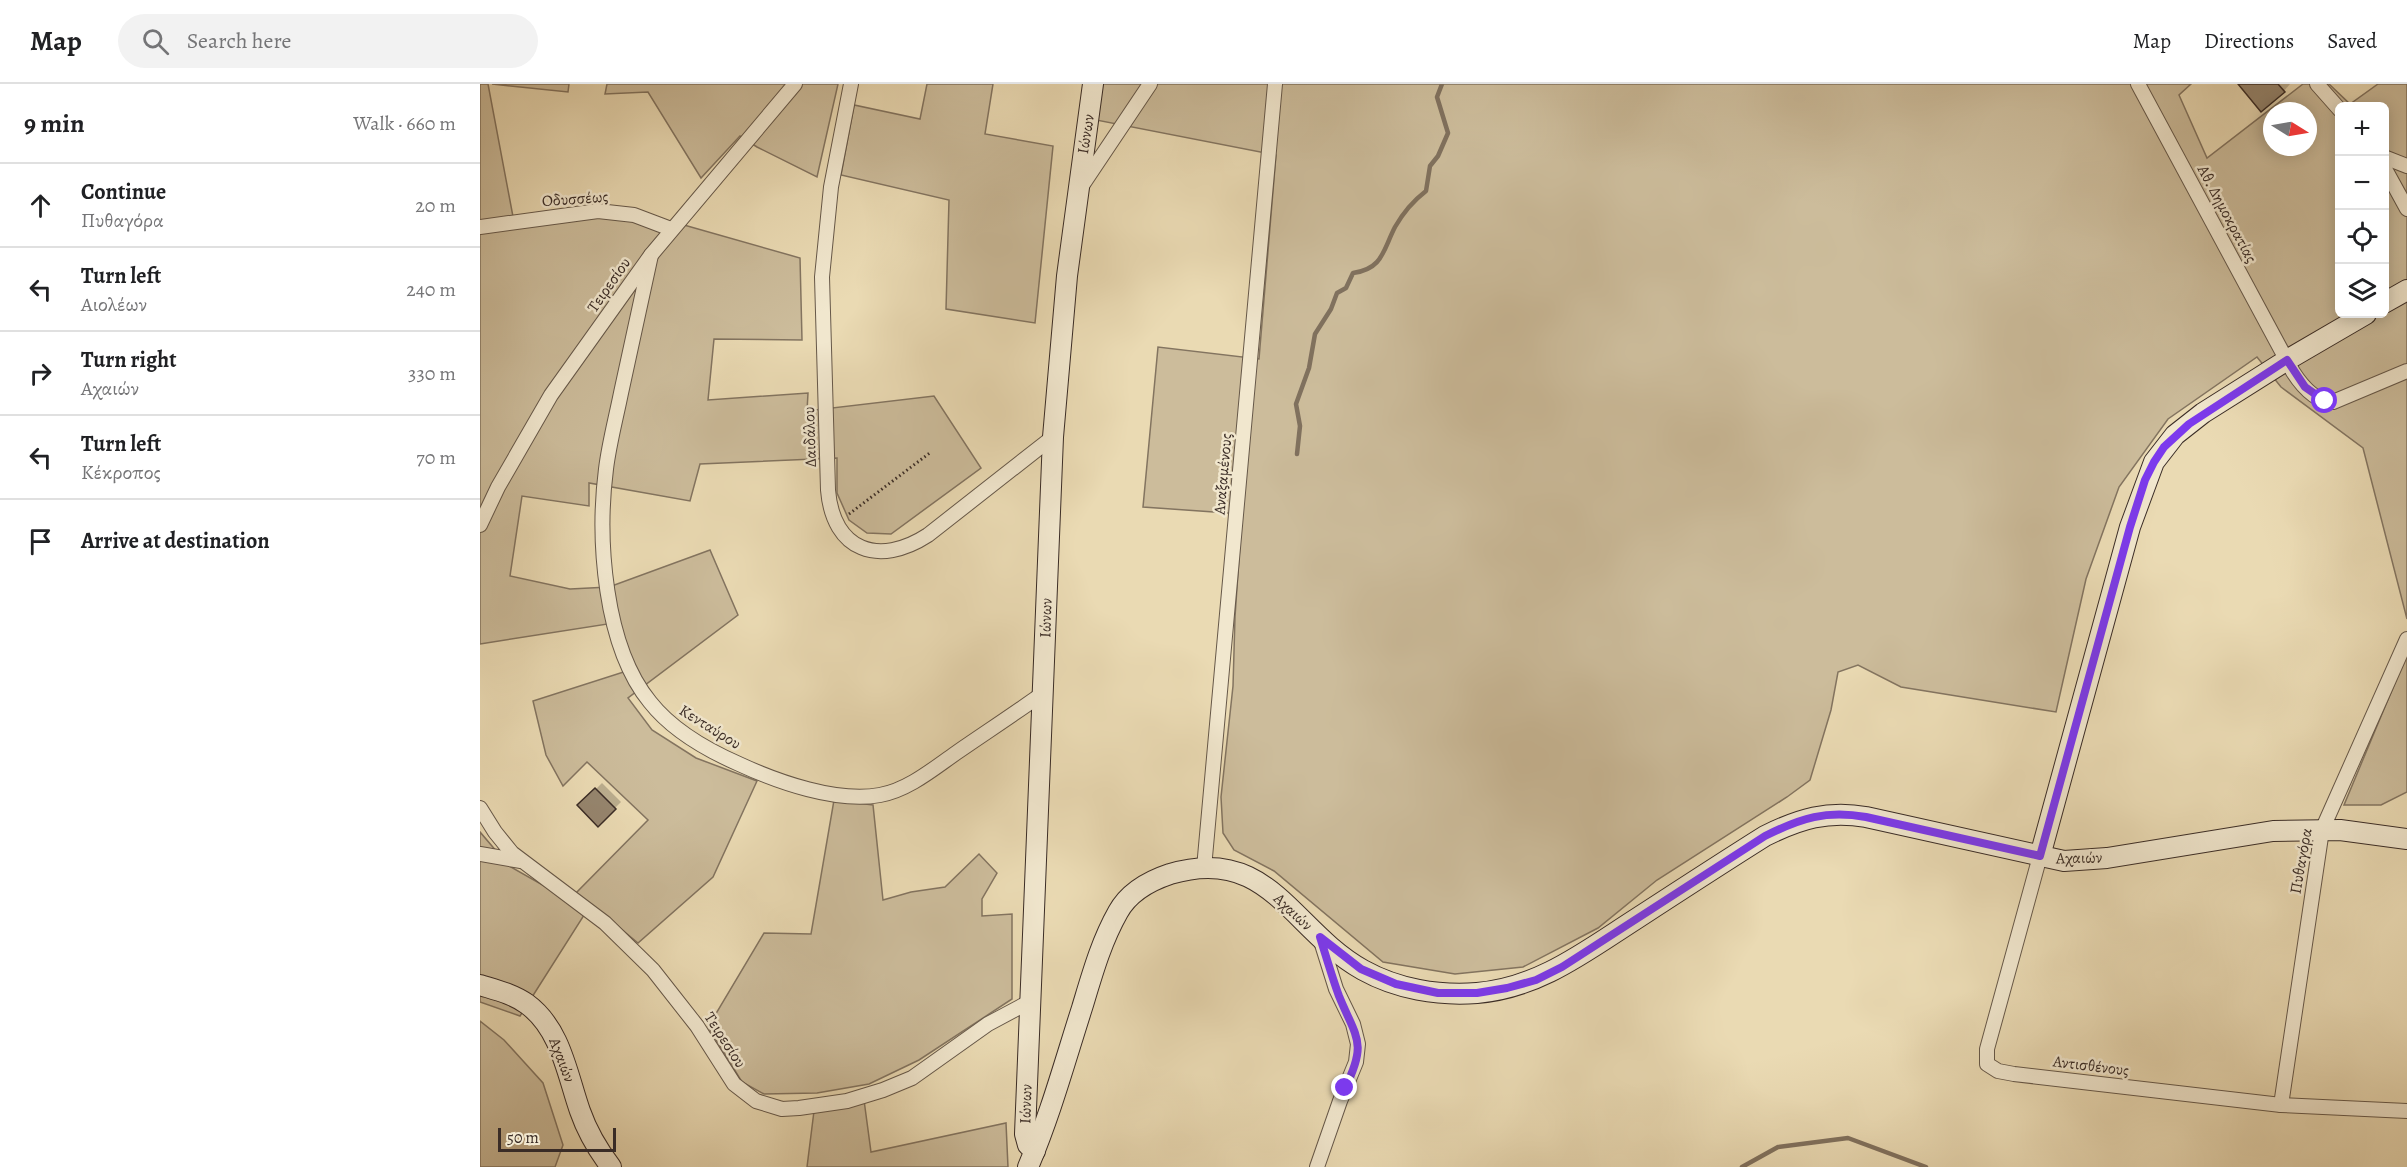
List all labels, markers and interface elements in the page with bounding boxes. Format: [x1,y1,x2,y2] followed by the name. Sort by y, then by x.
[118,14,538,68] search box
[30,22,82,60] text: Map
[139,25,172,58] icon: search
[187,26,291,56] text: Search here
[2133,27,2171,55] text: Map
[2204,27,2294,55] text: Directions
[2327,27,2377,55] text: Saved
[2263,102,2317,156] north arrow
[2335,102,2389,318] map controls
[2335,102,2389,156] button: +
[24,106,85,141] text: 9 min
[353,110,456,137] text: Walk · 660 m
[1072,112,1100,155] street label: Ιώνων
[2335,156,2389,210] button: −
[2191,160,2262,267] street label: Αθ. Δημοκρατίας
[81,177,166,207] text: Continue
[541,186,609,212] street label: Οδυσσέως
[24,189,57,222] icon: ahead
[415,192,456,219] text: 20 m
[81,207,164,234] text: Πυθαγόρα
[2335,210,2389,264] button: locate
[582,253,636,317] street label: Τειρεσίου
[81,261,161,291] text: Turn left
[2335,264,2389,318] button: layers
[24,273,57,306] icon: left
[406,276,456,303] text: 240 m
[81,291,147,318] text: Αιολέων
[81,345,177,375] text: Turn right
[24,357,57,390] icon: right
[408,360,456,387] text: 330 m
[81,375,139,402] text: Αχαιών
[2311,387,2337,413] route start
[798,406,822,468] street label: Δαιδάλου
[81,429,161,459] text: Turn left
[1208,432,1238,517] street label: Αναξαμένους
[24,441,57,474] icon: left
[416,444,456,471] text: 70 m
[81,459,161,486] text: Κέκροπος
[24,525,57,558] icon: arrive
[81,526,270,556] text: Arrive at destination
[1034,597,1058,638] street label: Ιώνων
[675,699,745,755] street label: Κενταύρου
[2284,826,2318,896] street label: Πυθαγόρα
[2055,847,2103,869] street label: Αχαιών
[1268,887,1318,936] street label: Αχαιών
[699,1008,751,1072] street label: Τειρεσίου
[543,1034,581,1086] street label: Αχαιών
[2051,1050,2130,1082] street label: Αντισθένους
[1331,1074,1357,1100] route end
[1014,1083,1038,1124] street label: Ιώνων
[498,1125,616,1152] scale bar
[507,1127,539,1149] text: 50 m

